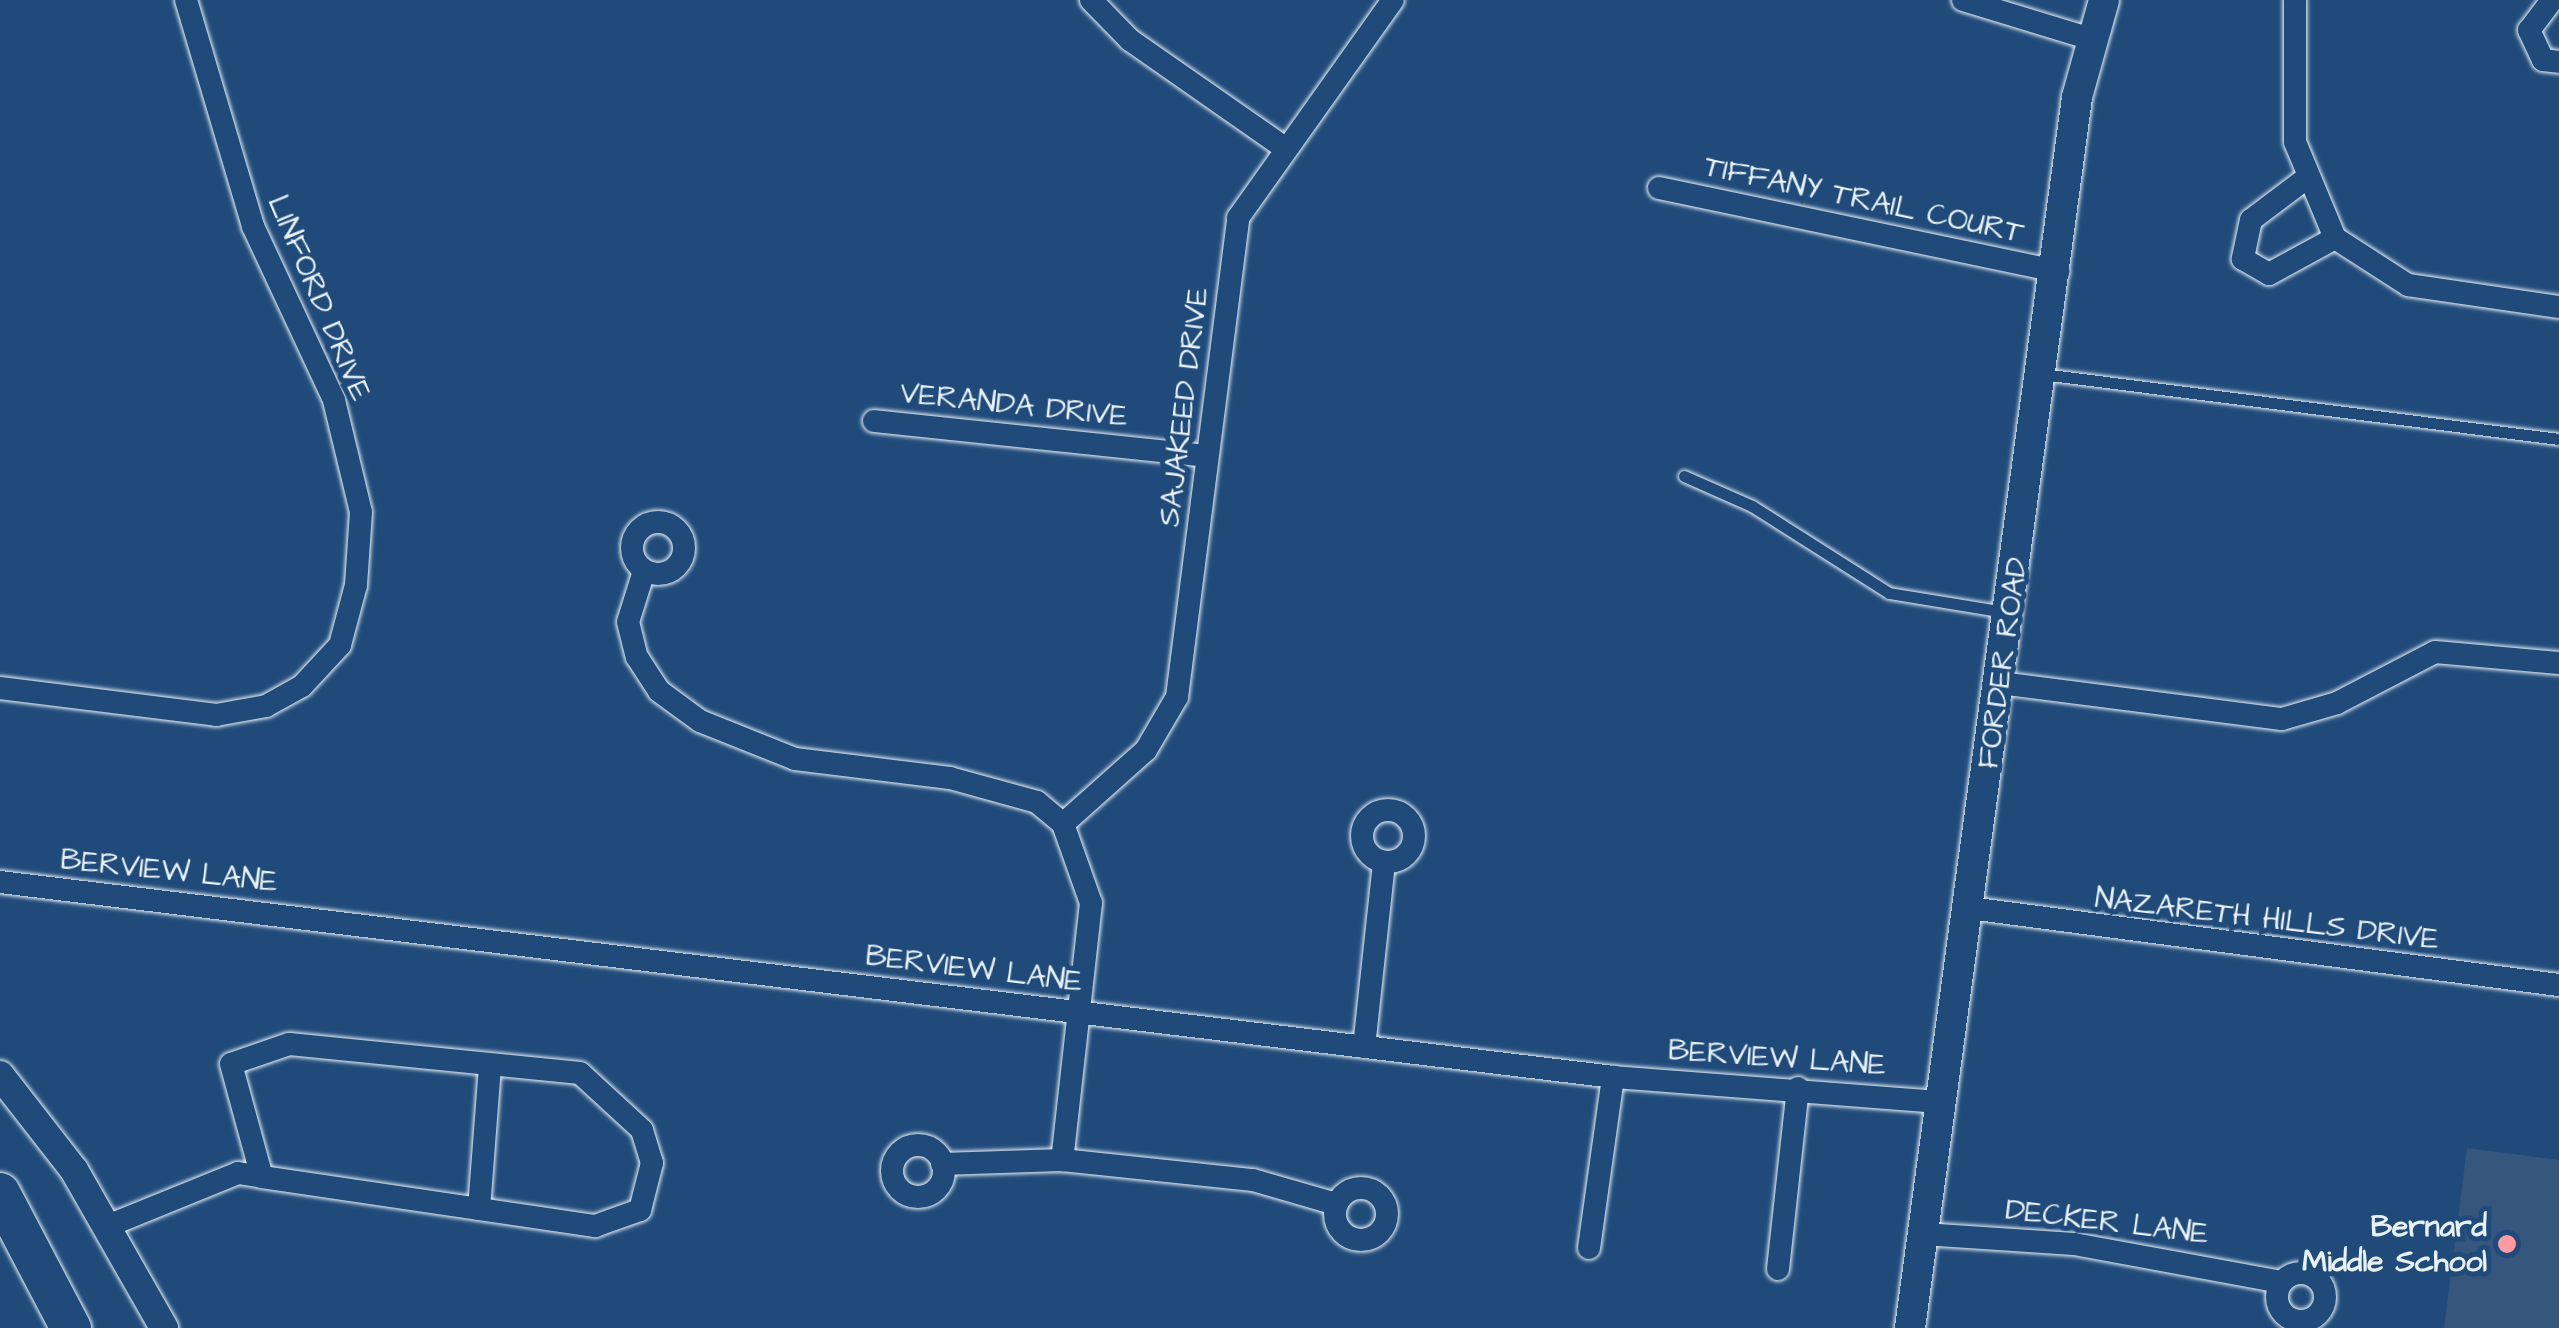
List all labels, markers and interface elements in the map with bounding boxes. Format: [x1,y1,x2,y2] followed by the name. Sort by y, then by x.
[1701,149,2027,251] street label: TIFFANY TRAIL COURT
[259,190,379,406] street label: LINFORD DRIVE
[1151,285,1217,529] street label: SAJAKEED DRIVE
[898,375,1130,435] street label: VERANDA DRIVE
[1970,555,2036,771] street label: FORDER ROAD
[59,842,279,900] street label: BERVIEW LANE
[2093,880,2441,958] street label: NAZARETH HILLS DRIVE
[863,938,1085,1000] street label: BERVIEW LANE
[1667,1032,1887,1084] street label: BERVIEW LANE
[2003,1192,2211,1252] street label: DECKER LANE
[2302,1209,2487,1280] place label: Bernard Middle School
[2496,1233,2518,1255] marker: Bernard Middle School

